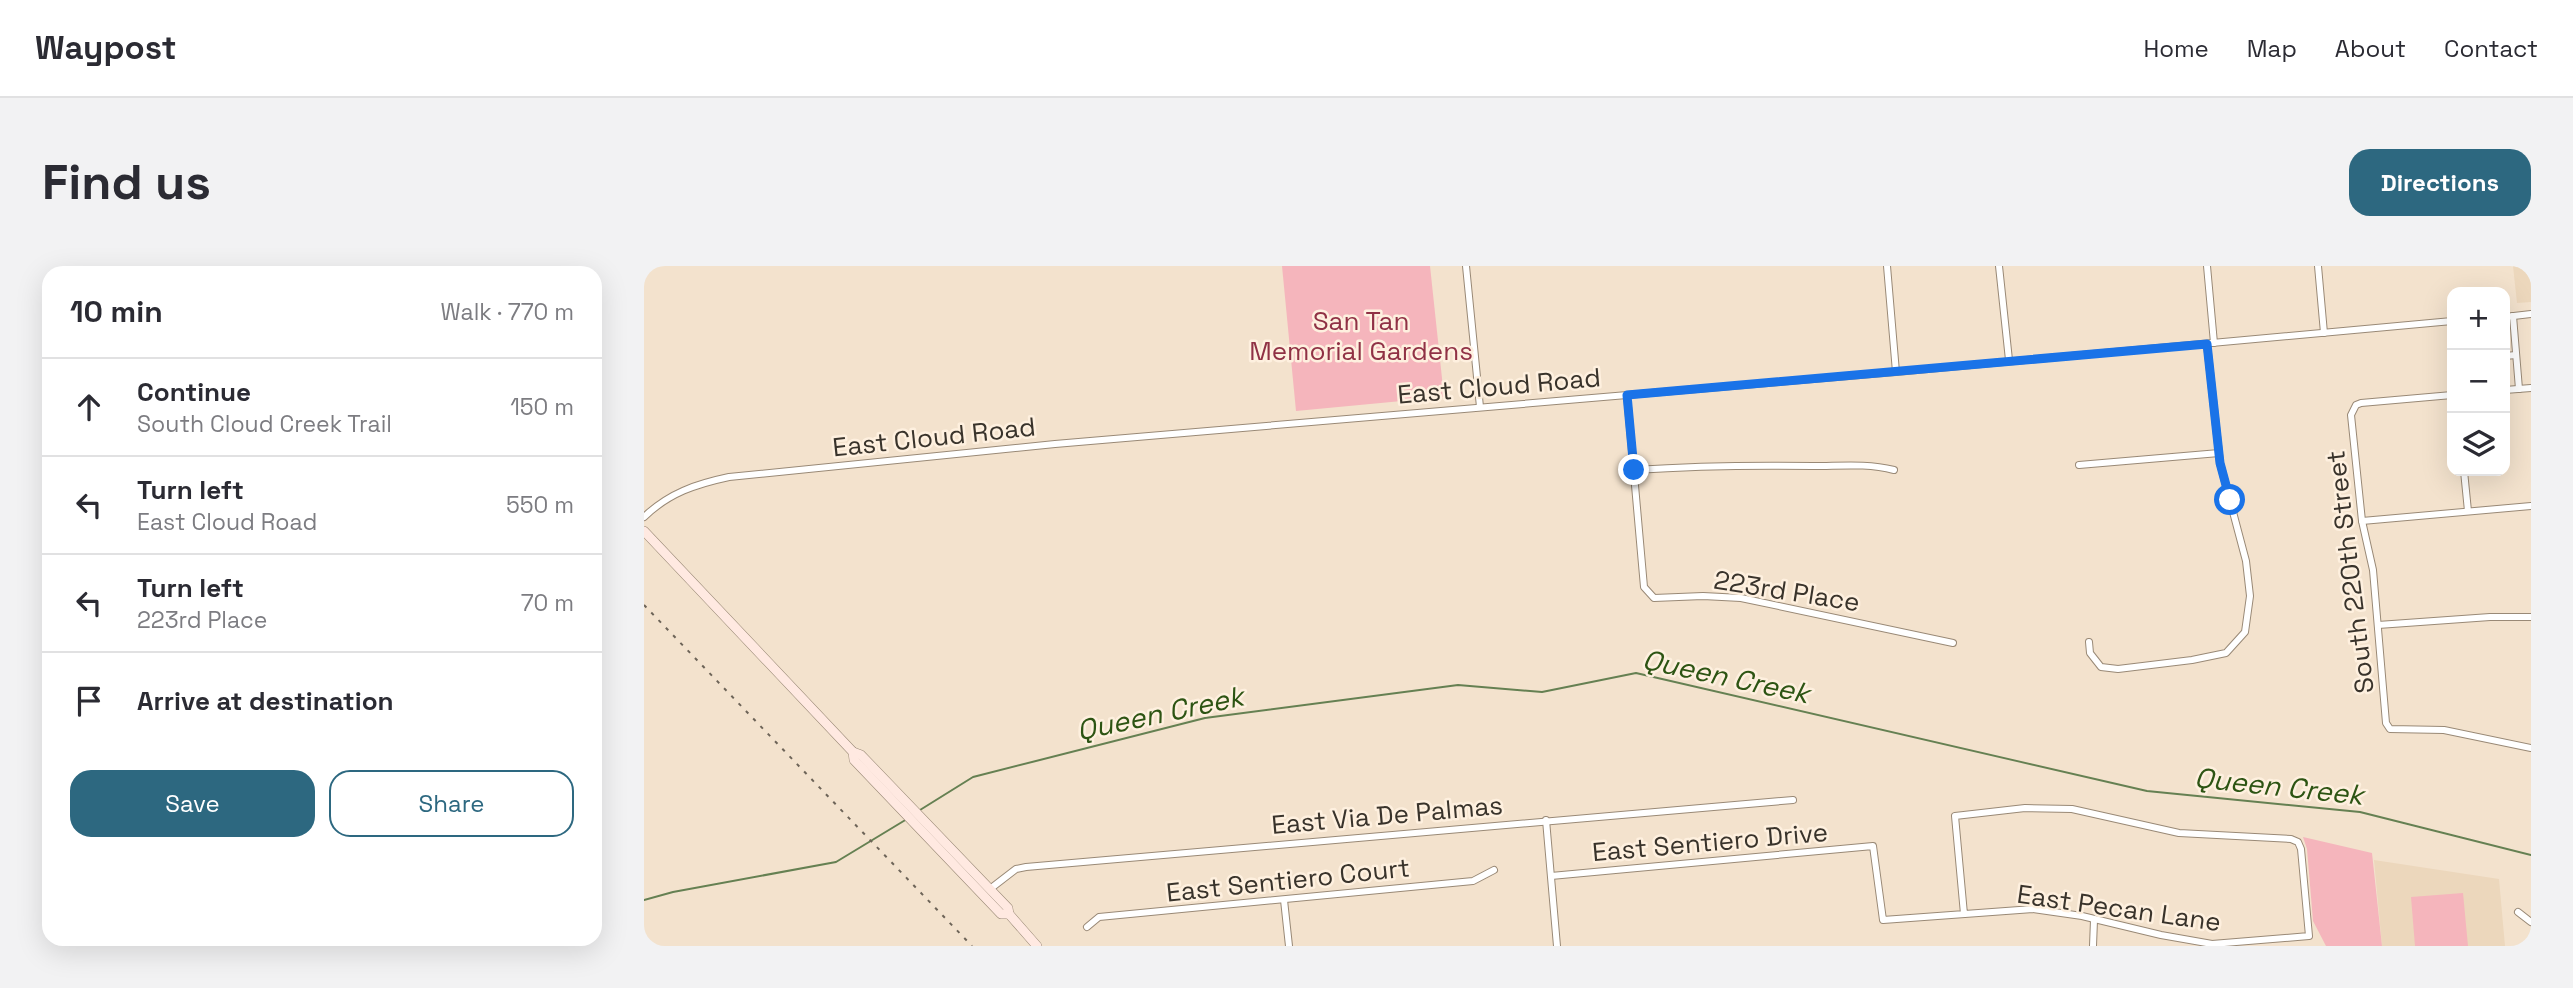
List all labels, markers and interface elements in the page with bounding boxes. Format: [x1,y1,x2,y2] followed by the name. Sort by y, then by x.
[35,27,177,69] text: Waypost
[2143,33,2209,64] text: Home
[2247,33,2297,64] text: Map
[2335,33,2406,64] text: About
[2444,33,2538,64] text: Contact
[2349,149,2531,216] button: Directions
[42,151,211,213] text: Find us
[2447,287,2510,476] map controls
[2447,287,2510,350] button: +
[70,292,163,331] text: 10 min
[441,297,574,327] text: Walk · 770 m
[1249,304,1473,368] park label: San Tan Memorial Gardens
[2447,350,2510,413] button: −
[1396,360,1602,412] street label: East Cloud Road
[137,375,251,409] text: Continue
[70,388,108,426] icon: ahead
[510,392,574,422] text: 150 m
[137,409,392,439] text: South Cloud Creek Trail
[831,409,1037,465] street label: East Cloud Road
[2447,413,2510,476] button: layers
[2318,449,2382,695] street label: South 220th Street
[1618,454,1649,485] route end
[137,473,244,507] text: Turn left
[2214,484,2245,515] route start
[70,486,108,524] icon: left
[506,490,574,520] text: 550 m
[137,507,317,537] text: East Cloud Road
[1712,563,1862,619] street label: 223rd Place
[137,571,244,605] text: Turn left
[70,584,108,622] icon: left
[521,588,574,618] text: 70 m
[137,605,267,635] text: 223rd Place
[1639,641,1816,712] water label: Queen Creek
[1073,677,1250,748] water label: Queen Creek
[70,682,108,720] icon: arrive
[137,684,394,718] text: Arrive at destination
[2193,759,2368,813] water label: Queen Creek
[70,770,315,837] button: Save
[329,770,574,837] button: Share
[1270,788,1504,842] street label: East Via De Palmas
[1591,815,1829,869] street label: East Sentiero Drive
[1165,850,1411,910] street label: East Sentiero Court
[2015,877,2223,939] street label: East Pecan Lane

